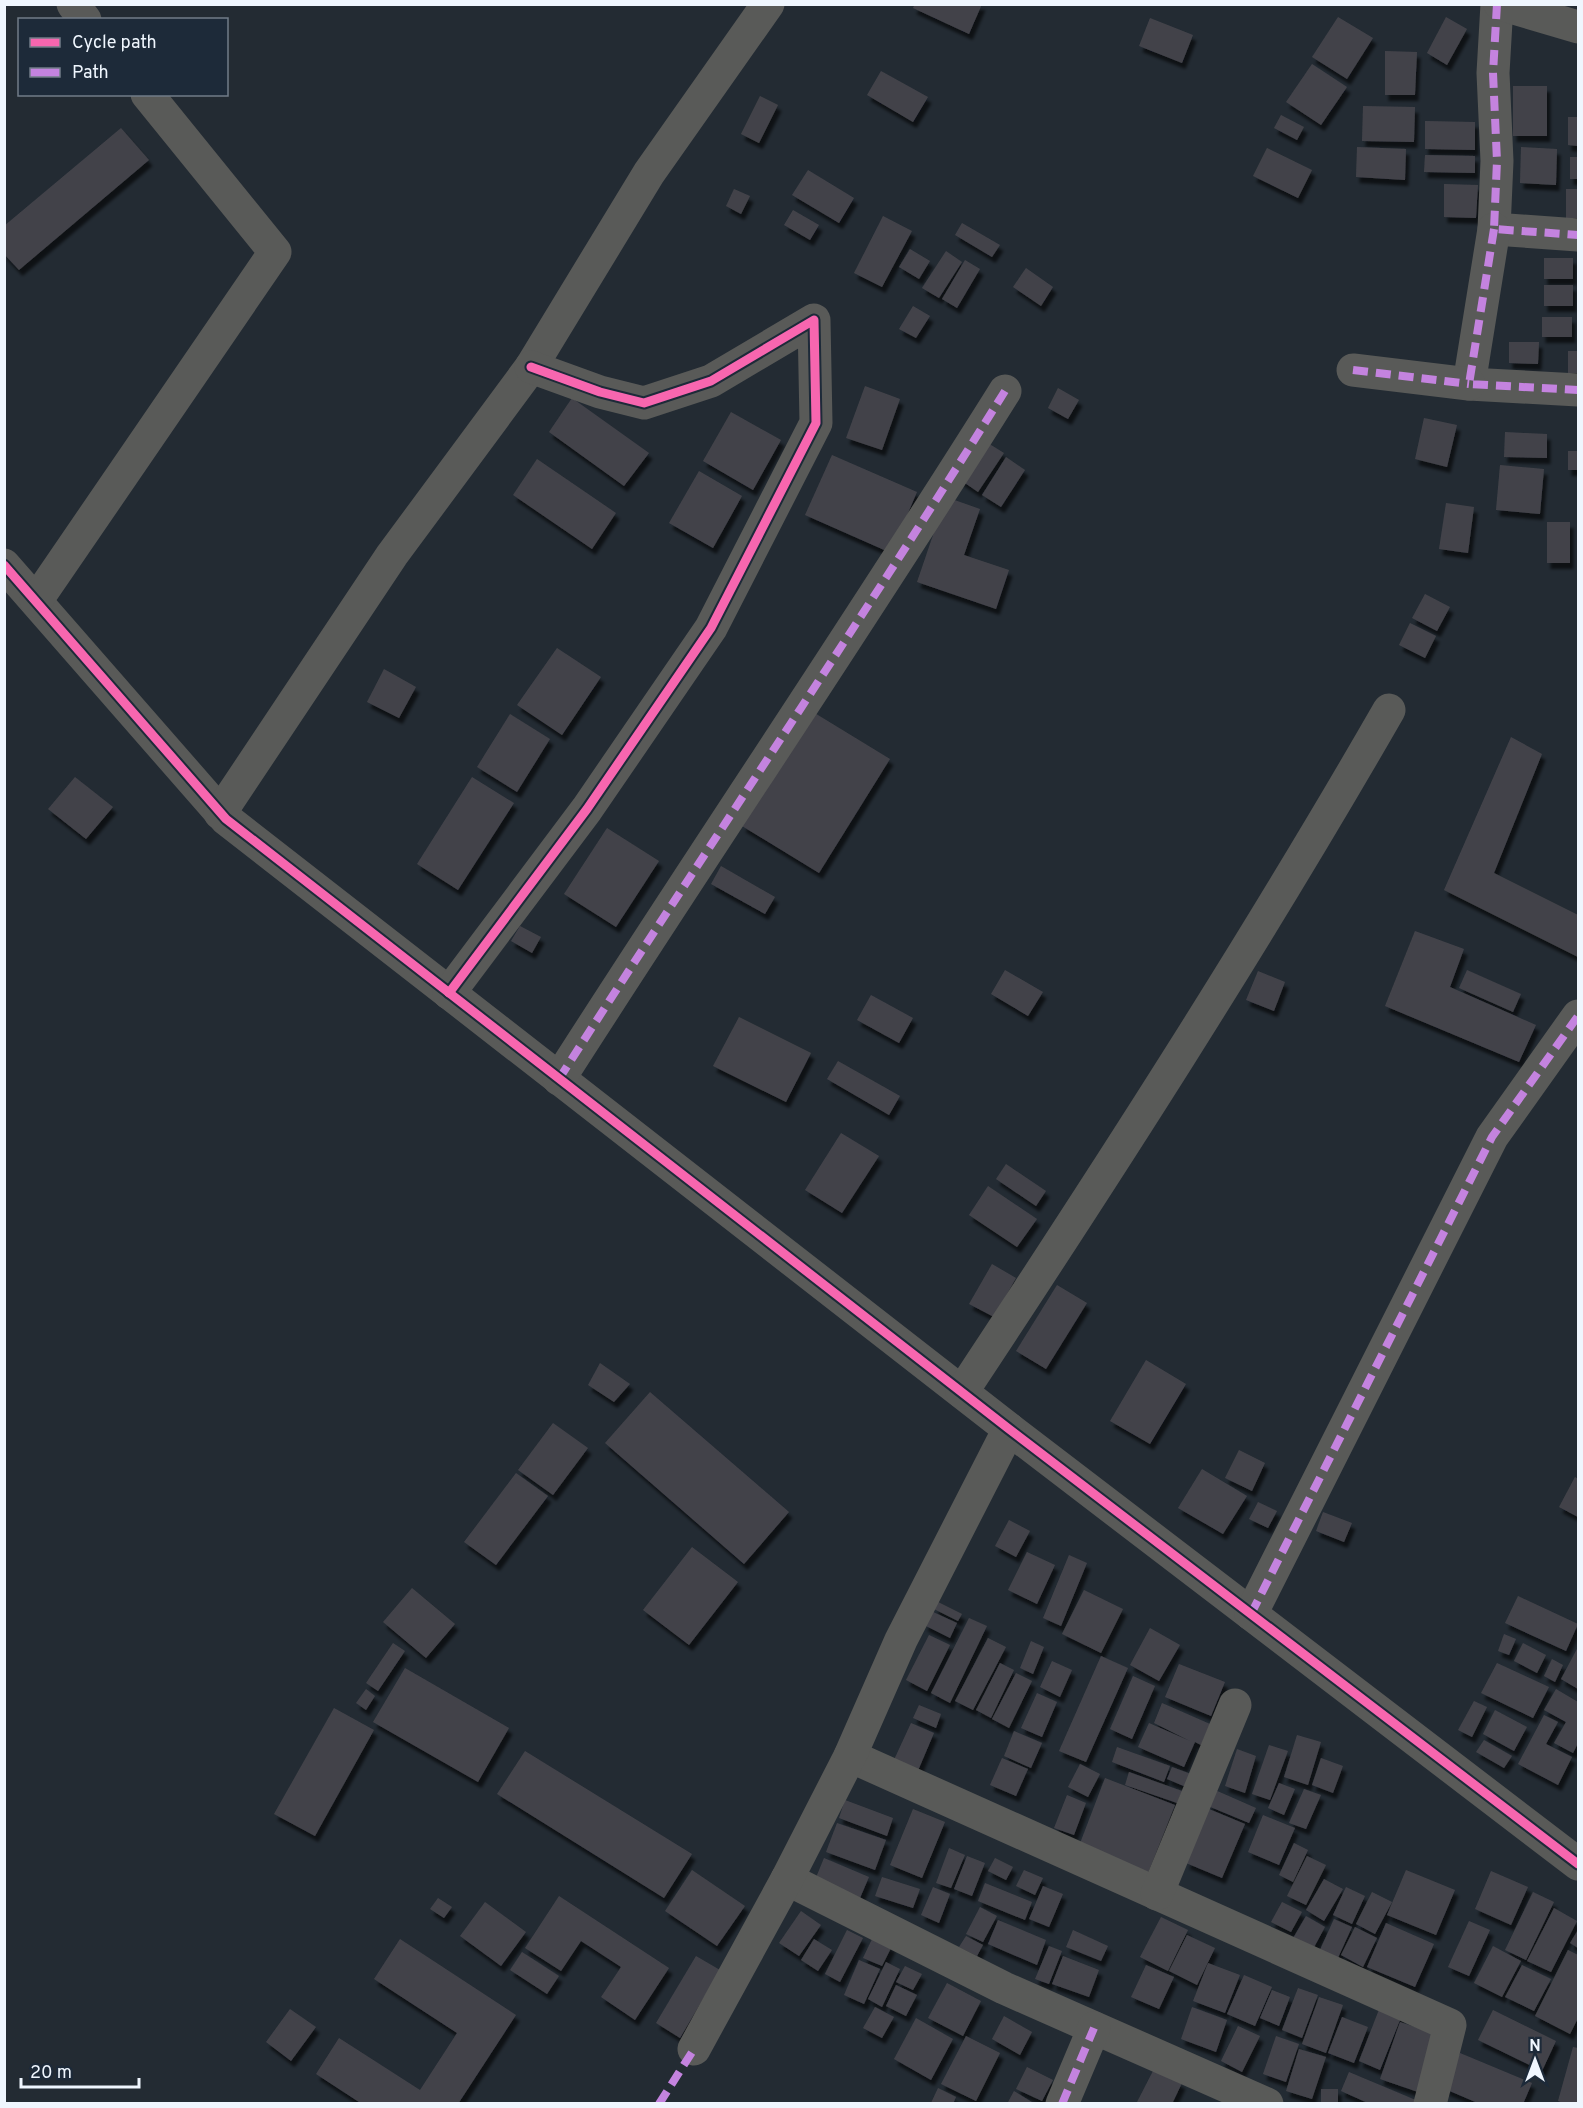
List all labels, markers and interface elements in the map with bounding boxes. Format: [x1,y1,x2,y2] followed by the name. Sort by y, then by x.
[18,18,228,96] legend
[72,32,157,55] text: Cycle path
[72,62,109,85] text: Path
[1505,2030,1565,2090] north arrow
[1529,2037,1541,2057] text: N
[21,2051,140,2089] scale bar
[30,2062,72,2085] text: 20 m

